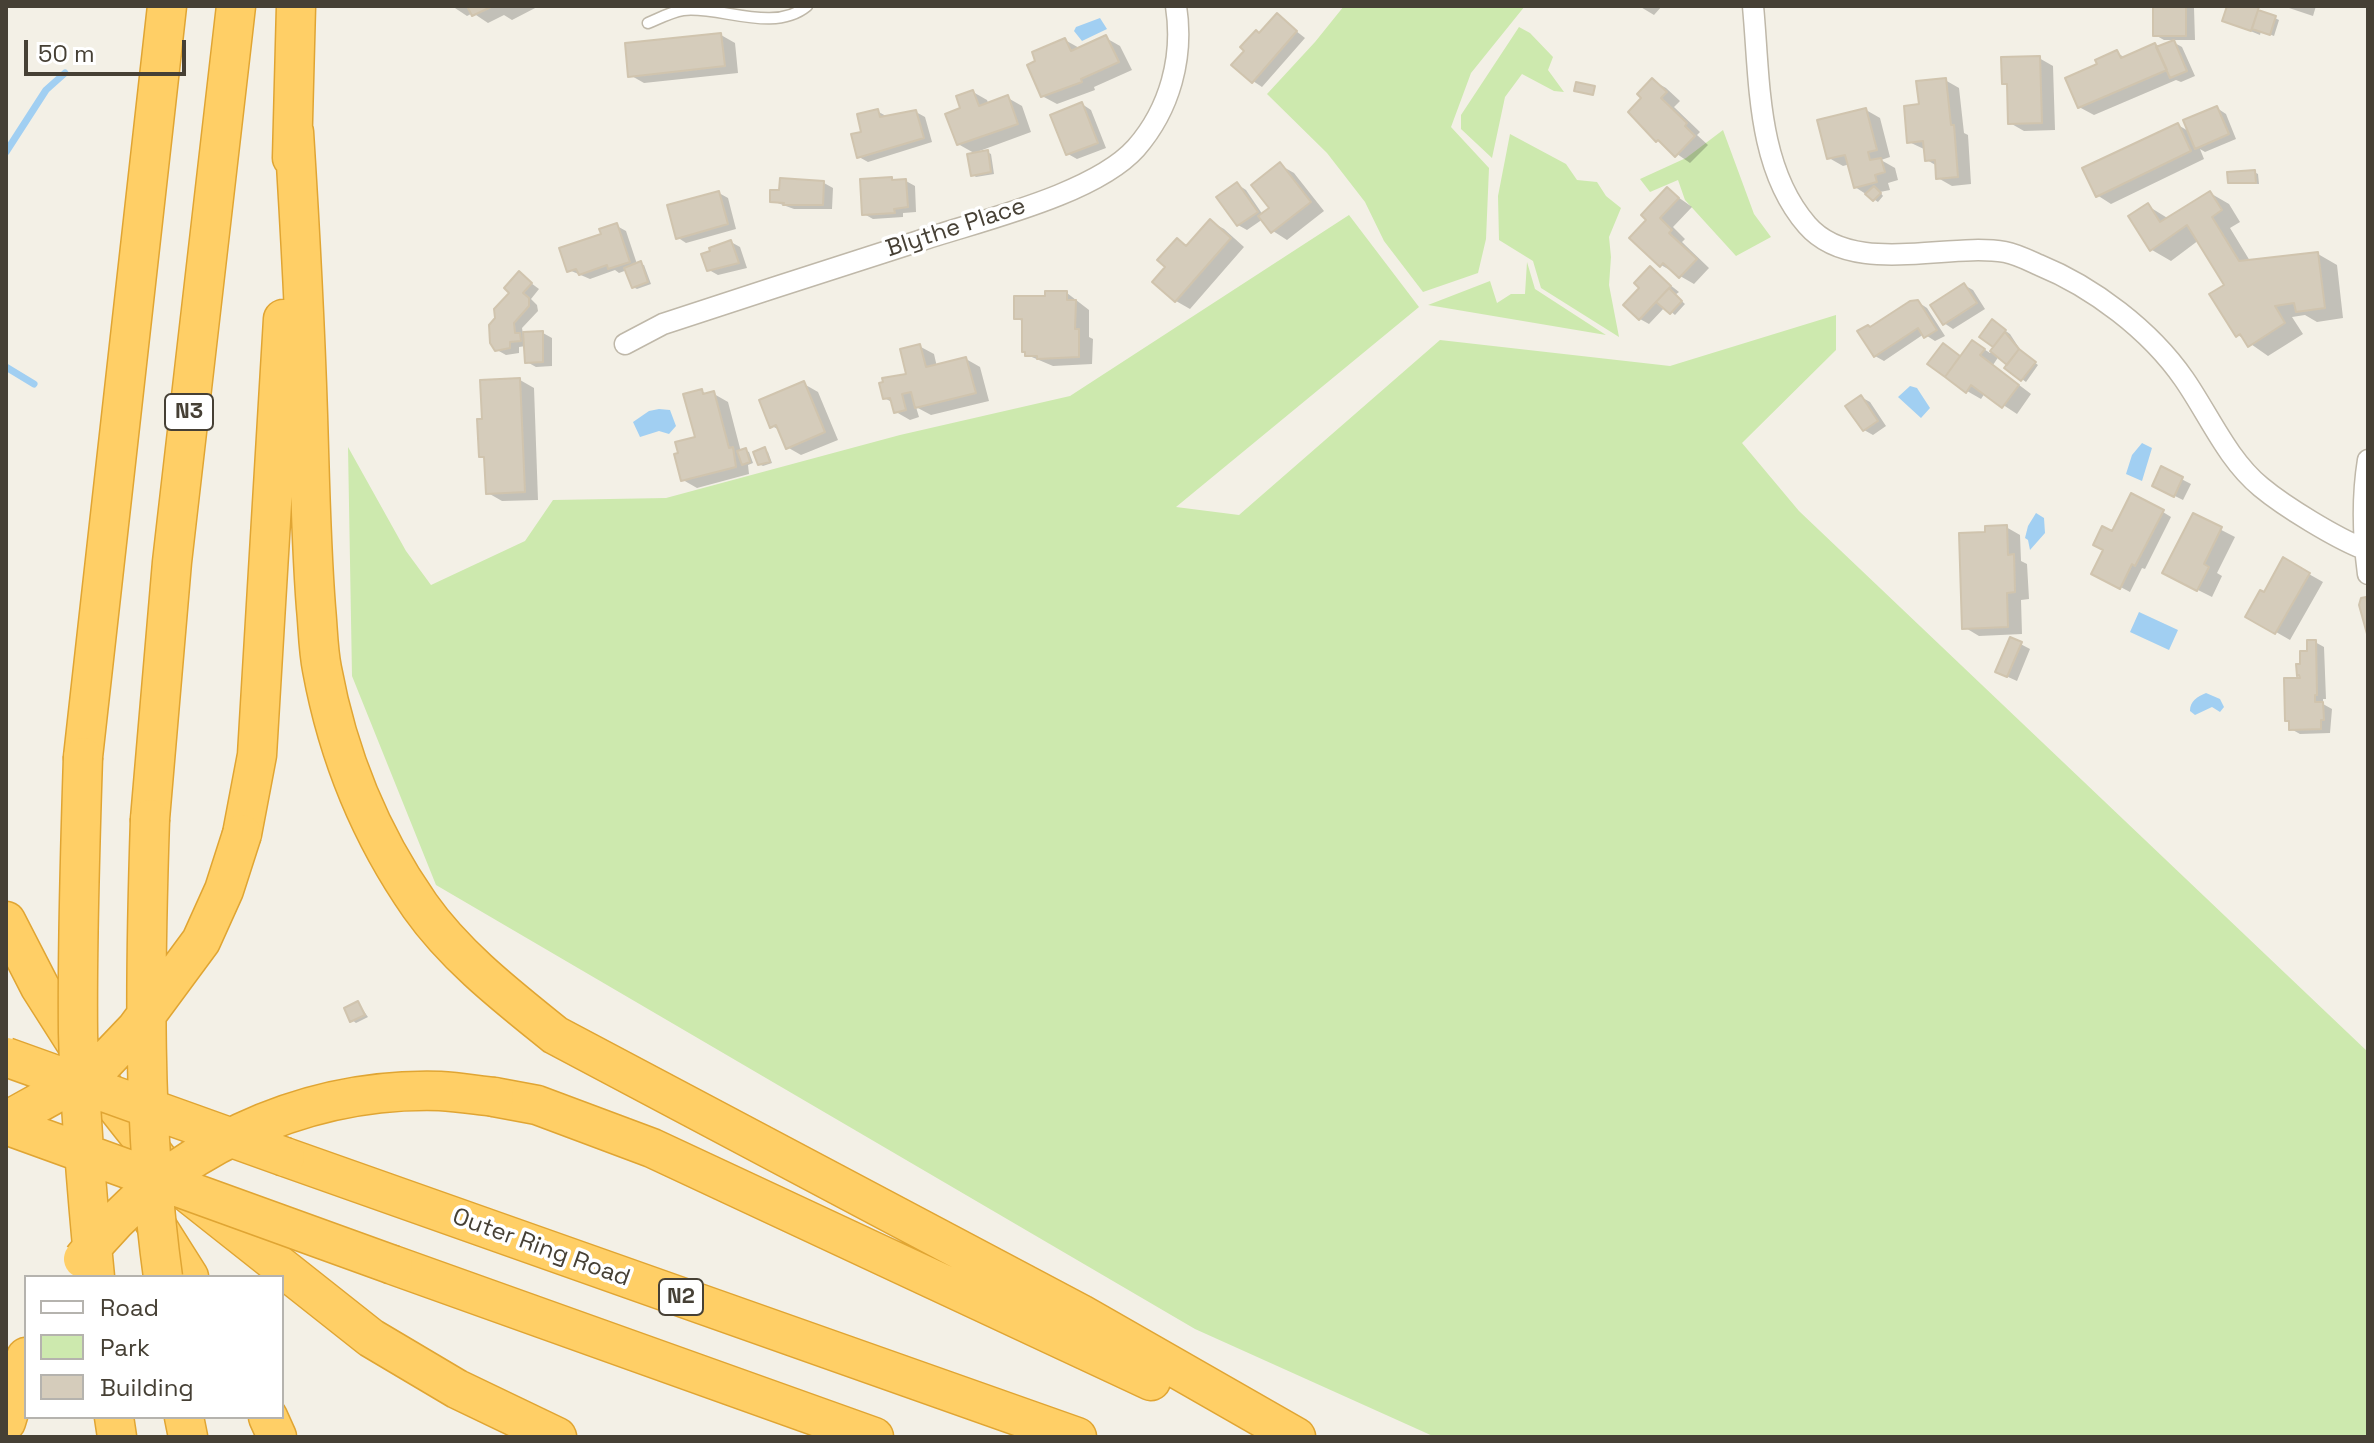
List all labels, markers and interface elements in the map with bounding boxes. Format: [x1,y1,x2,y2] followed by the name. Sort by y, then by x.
[28,24,190,74] scale bar
[38,38,95,69] text: 50 m
[883,192,1029,264] street label: Blythe Place
[165,394,213,430] road number: N3
[448,1202,634,1294] street label: Outer Ring Road
[24,1275,284,1419] legend
[659,1279,703,1315] road number: N2
[100,1292,159,1323] text: Road
[100,1332,150,1363] text: Park
[100,1372,194,1403] text: Building

